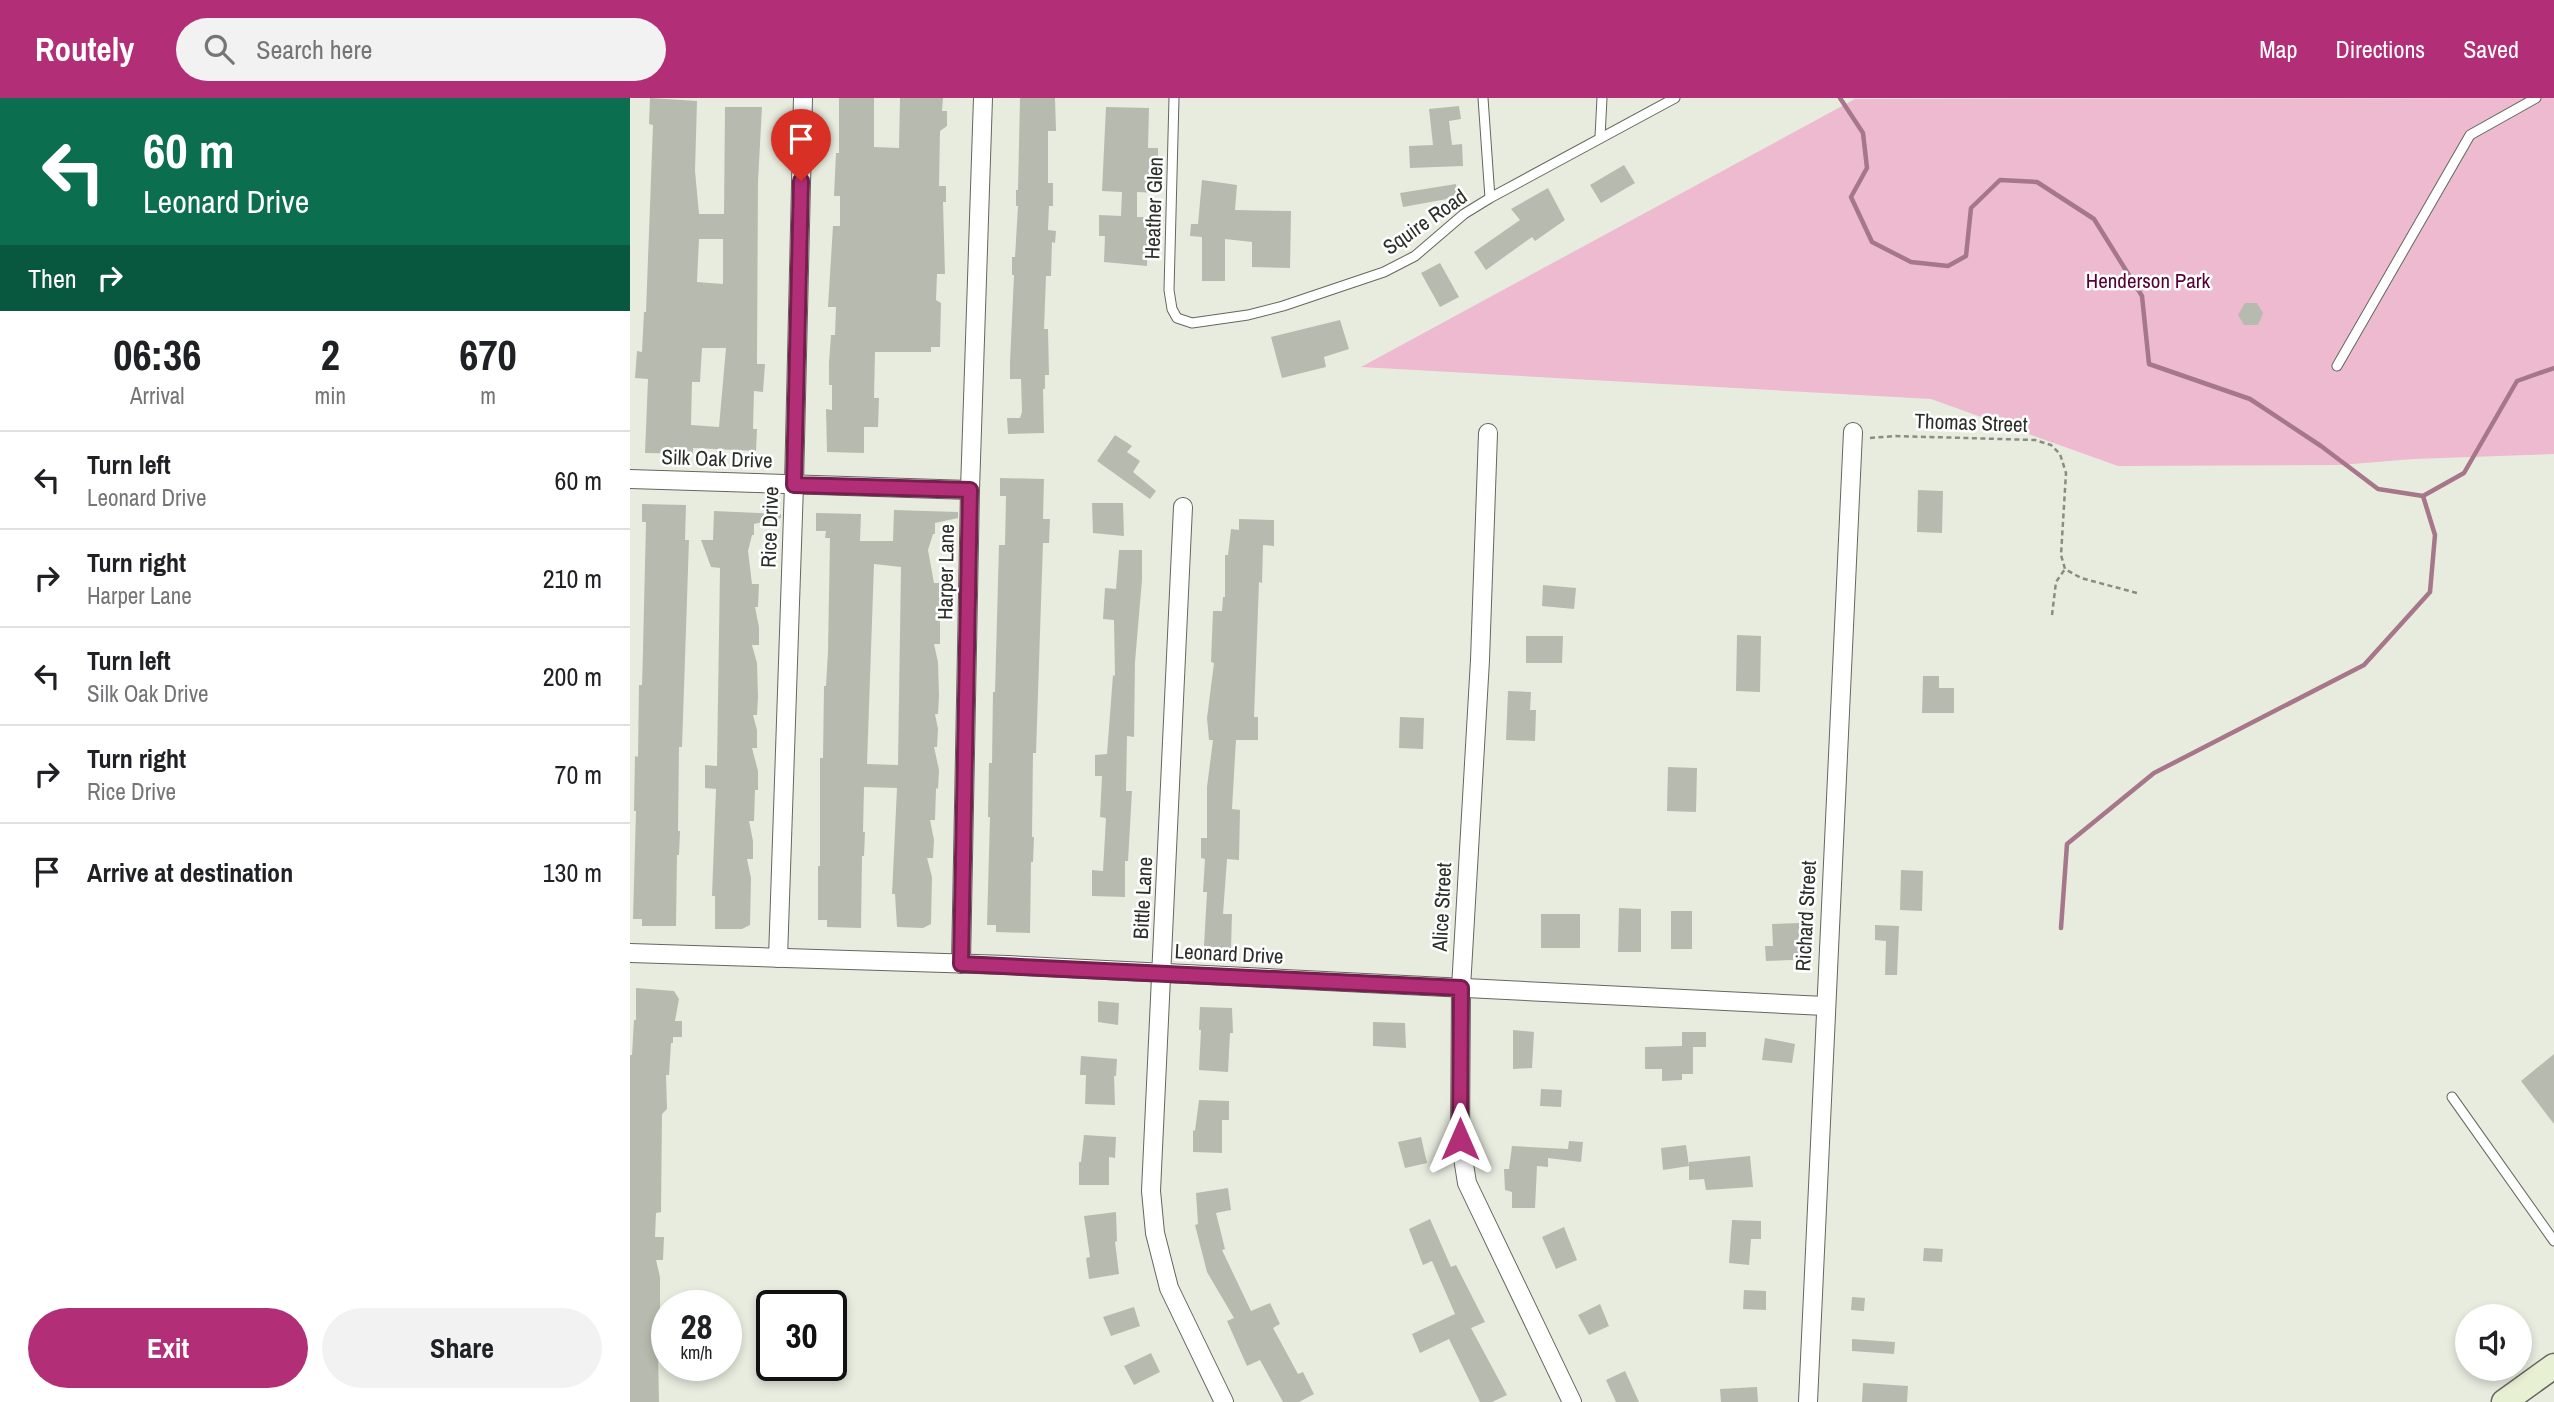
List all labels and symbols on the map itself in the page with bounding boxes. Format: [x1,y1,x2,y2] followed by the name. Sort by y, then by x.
[771,109,831,181] pin
[1137,156,1170,260] street label: Heather Glen
[1377,182,1473,261] street label: Squire Road
[2086,266,2211,295] park label: Henderson Park
[1914,406,2028,439] street label: Thomas Street
[661,442,773,475] street label: Silk Oak Drive
[754,486,785,568] street label: Rice Drive
[930,524,961,620] street label: Harper Lane
[1126,856,1159,940] street label: Bittle Lane
[1788,860,1823,972] street label: Richard Street
[1425,862,1458,953] street label: Alice Street
[1174,936,1284,971] street label: Leonard Drive
[1423,1102,1497,1176] position arrow
[756,1290,847,1381] speed limit sign: 30

